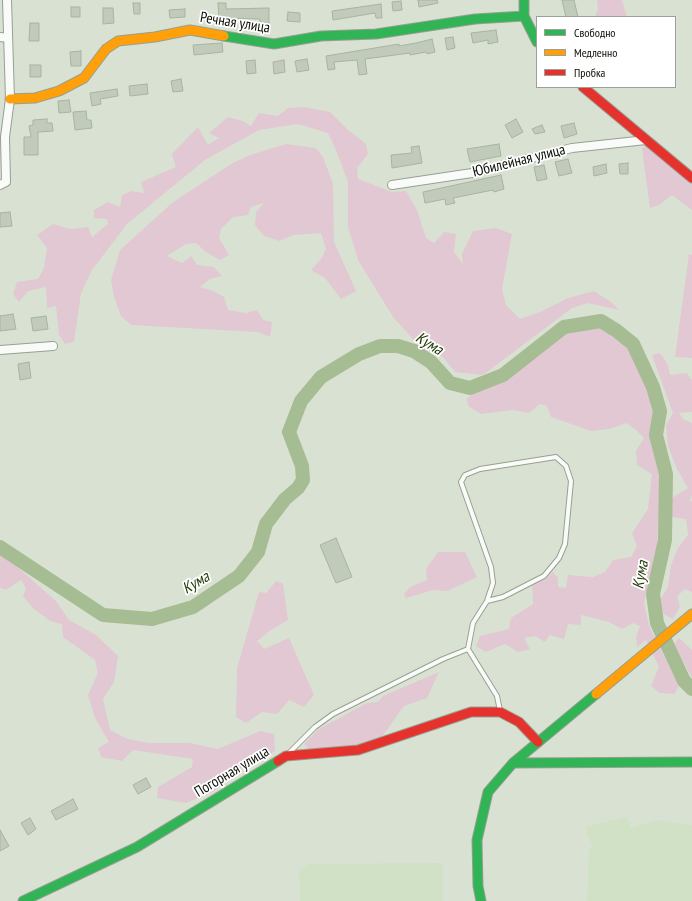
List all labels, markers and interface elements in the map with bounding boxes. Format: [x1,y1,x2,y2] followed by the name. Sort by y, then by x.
[199,9,271,37] street label: Речная улица
[536,16,676,88] legend
[574,25,616,40] text: Свободно
[574,45,617,60] text: Медленно
[574,65,605,80] text: Пробка
[471,141,567,181] street label: Юбилейная улица
[412,328,446,360] water label: Кума
[629,559,653,591] water label: Кума
[179,567,213,599] water label: Кума
[191,743,273,801] street label: Погорная улица

